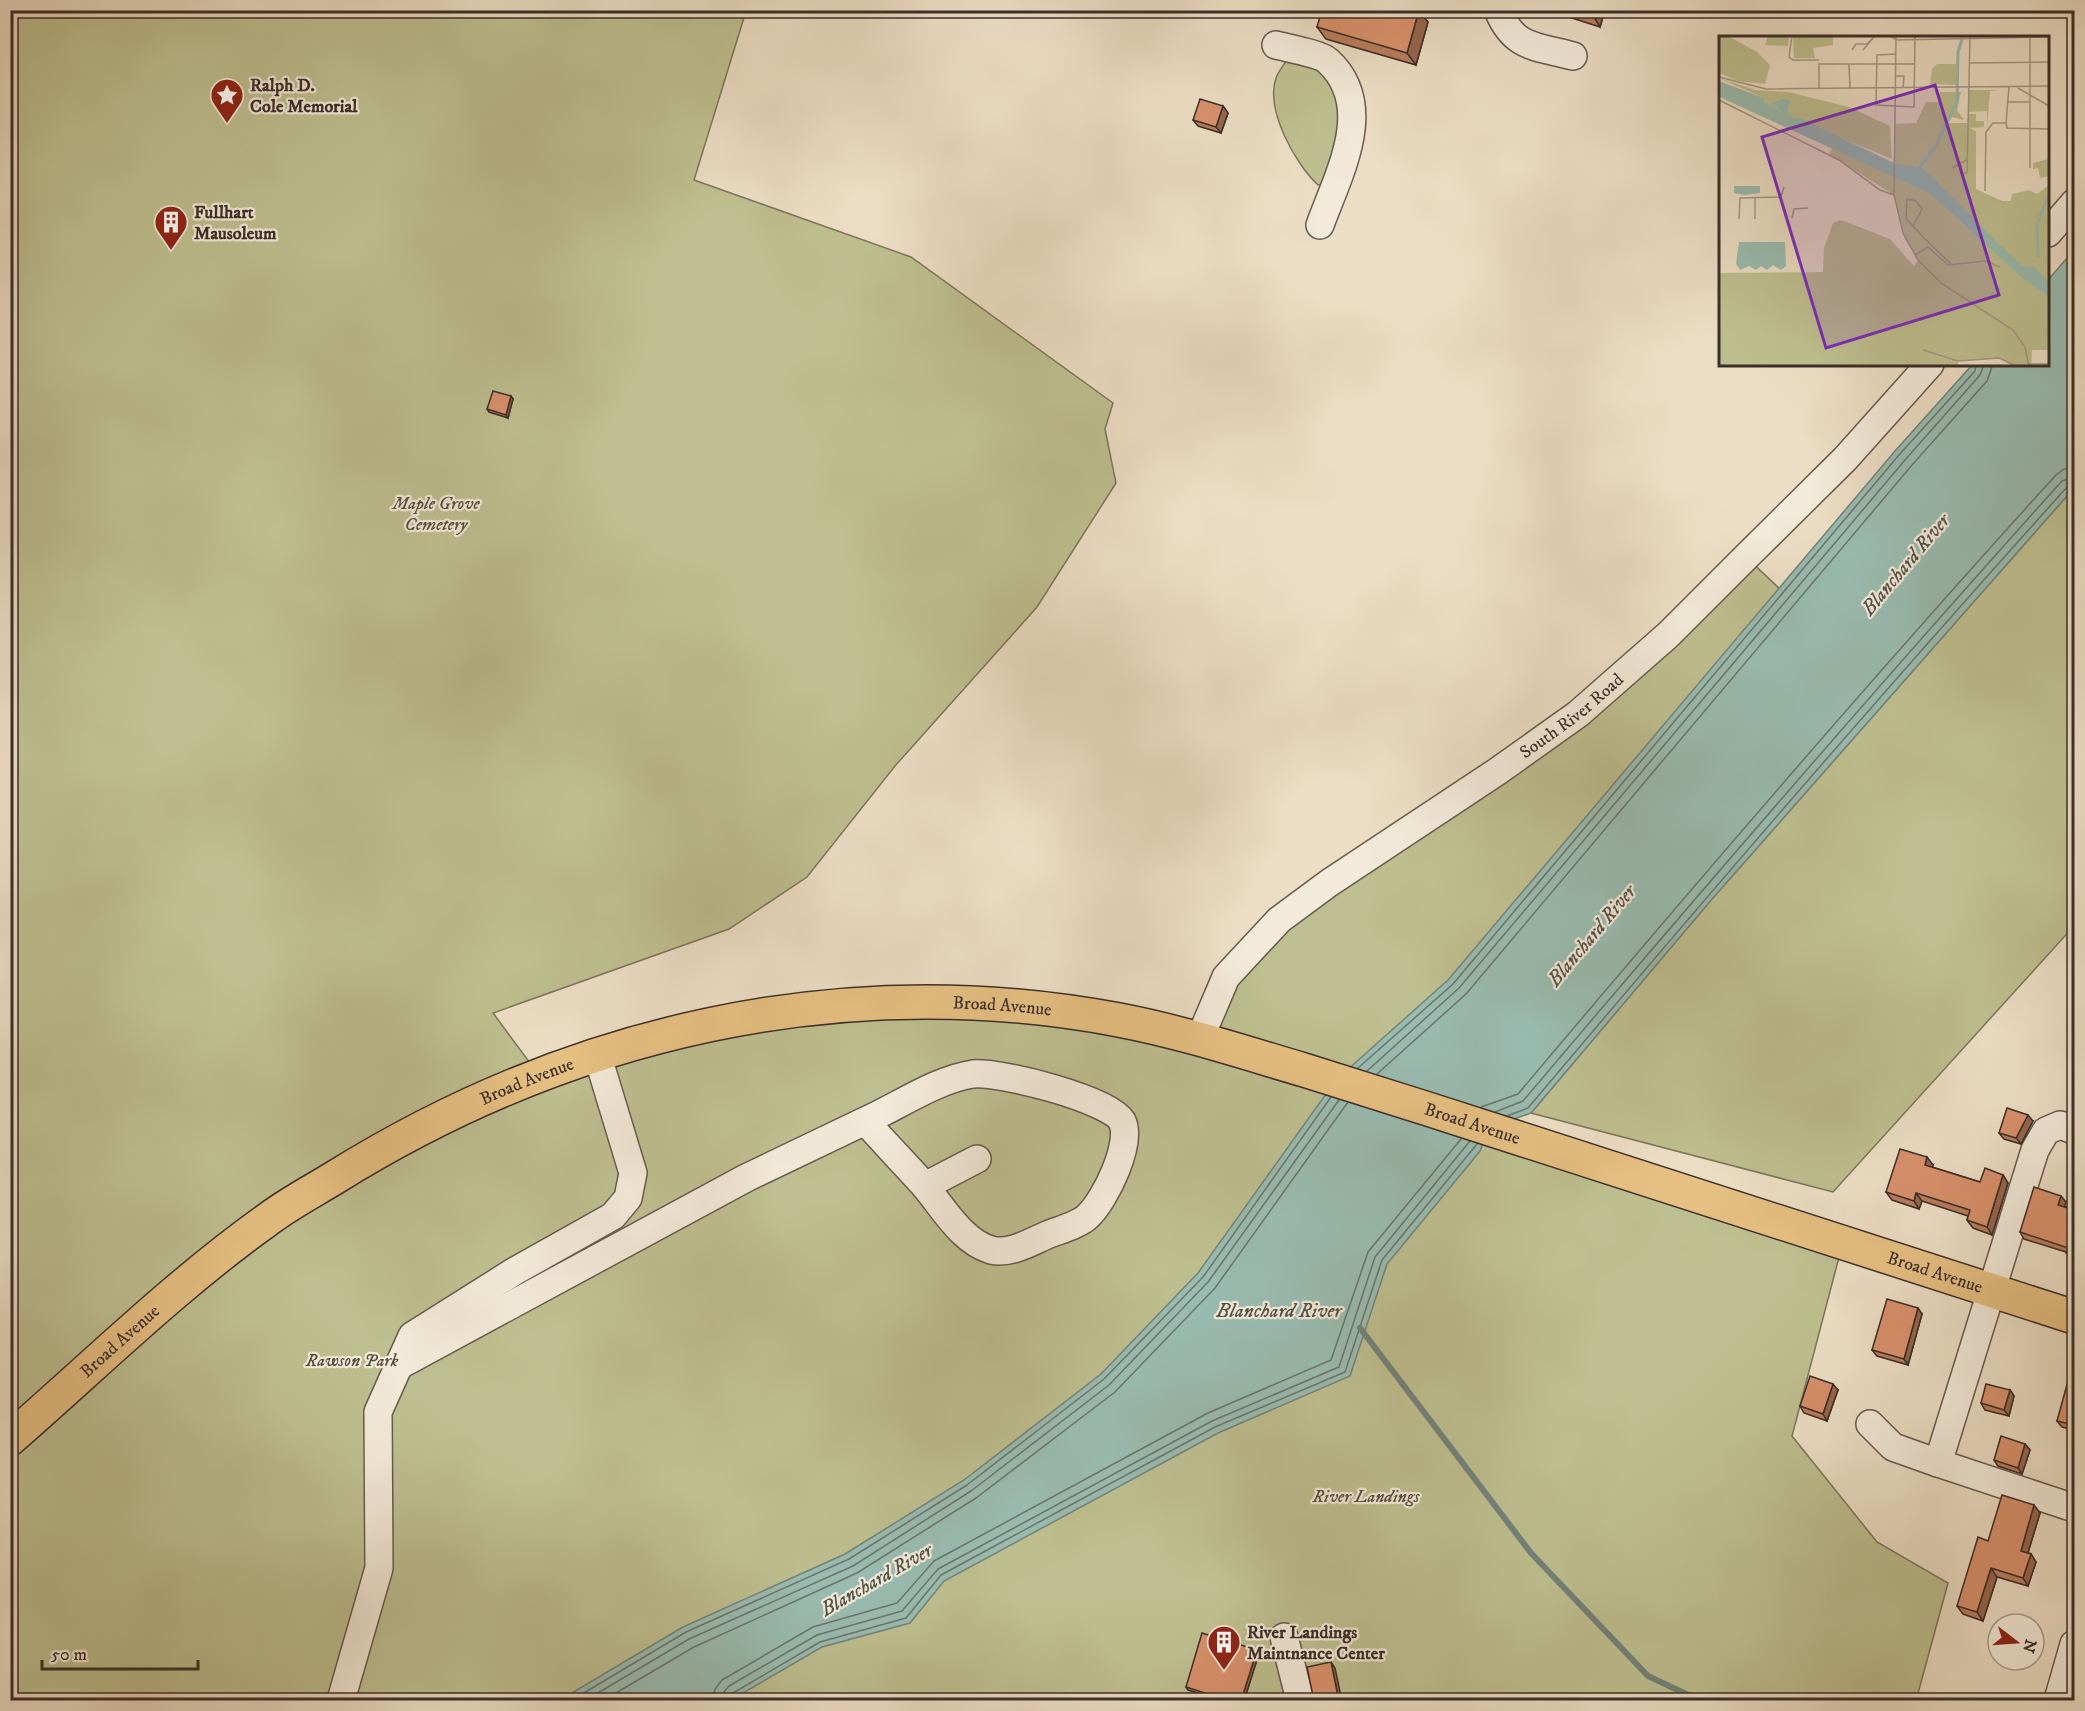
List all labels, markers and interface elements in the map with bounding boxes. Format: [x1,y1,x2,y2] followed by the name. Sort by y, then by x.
[1719,36,2049,366] inset map
[250,75,358,118] place label: Ralph D. Cole Memorial
[209,77,245,124] place icon: Ralph D. Cole Memorial
[194,202,277,245] place label: Fullhart Mausoleum
[153,204,189,251] building icon: Fullhart Mausoleum
[390,493,480,536] park label: Maple Grove Cemetery
[1856,508,1957,622] water label: Blanchard River
[1516,669,1628,764] street label: South River Road
[1542,879,1643,993] water label: Blanchard River
[952,992,1053,1021] street label: Broad Avenue
[477,1054,577,1111] street label: Broad Avenue
[1421,1099,1523,1150] street label: Broad Avenue
[1884,1247,1985,1299] street label: Broad Avenue
[1216,1299,1343,1324] water label: Blanchard River
[76,1301,165,1383] street label: Broad Avenue
[305,1350,399,1372] park label: Rawson Park
[1311,1486,1420,1508] park label: River Landings
[816,1537,939,1623] water label: Blanchard River
[1986,1612,2046,1672] north arrow
[1247,1622,1385,1665] place label: River Landings Maintnance Center
[1206,1624,1242,1671] building icon: River Landings Maintnance Center
[42,1633,198,1671] scale bar
[2018,1637,2041,1655] text: N
[51,1644,87,1666] text: 50 m

